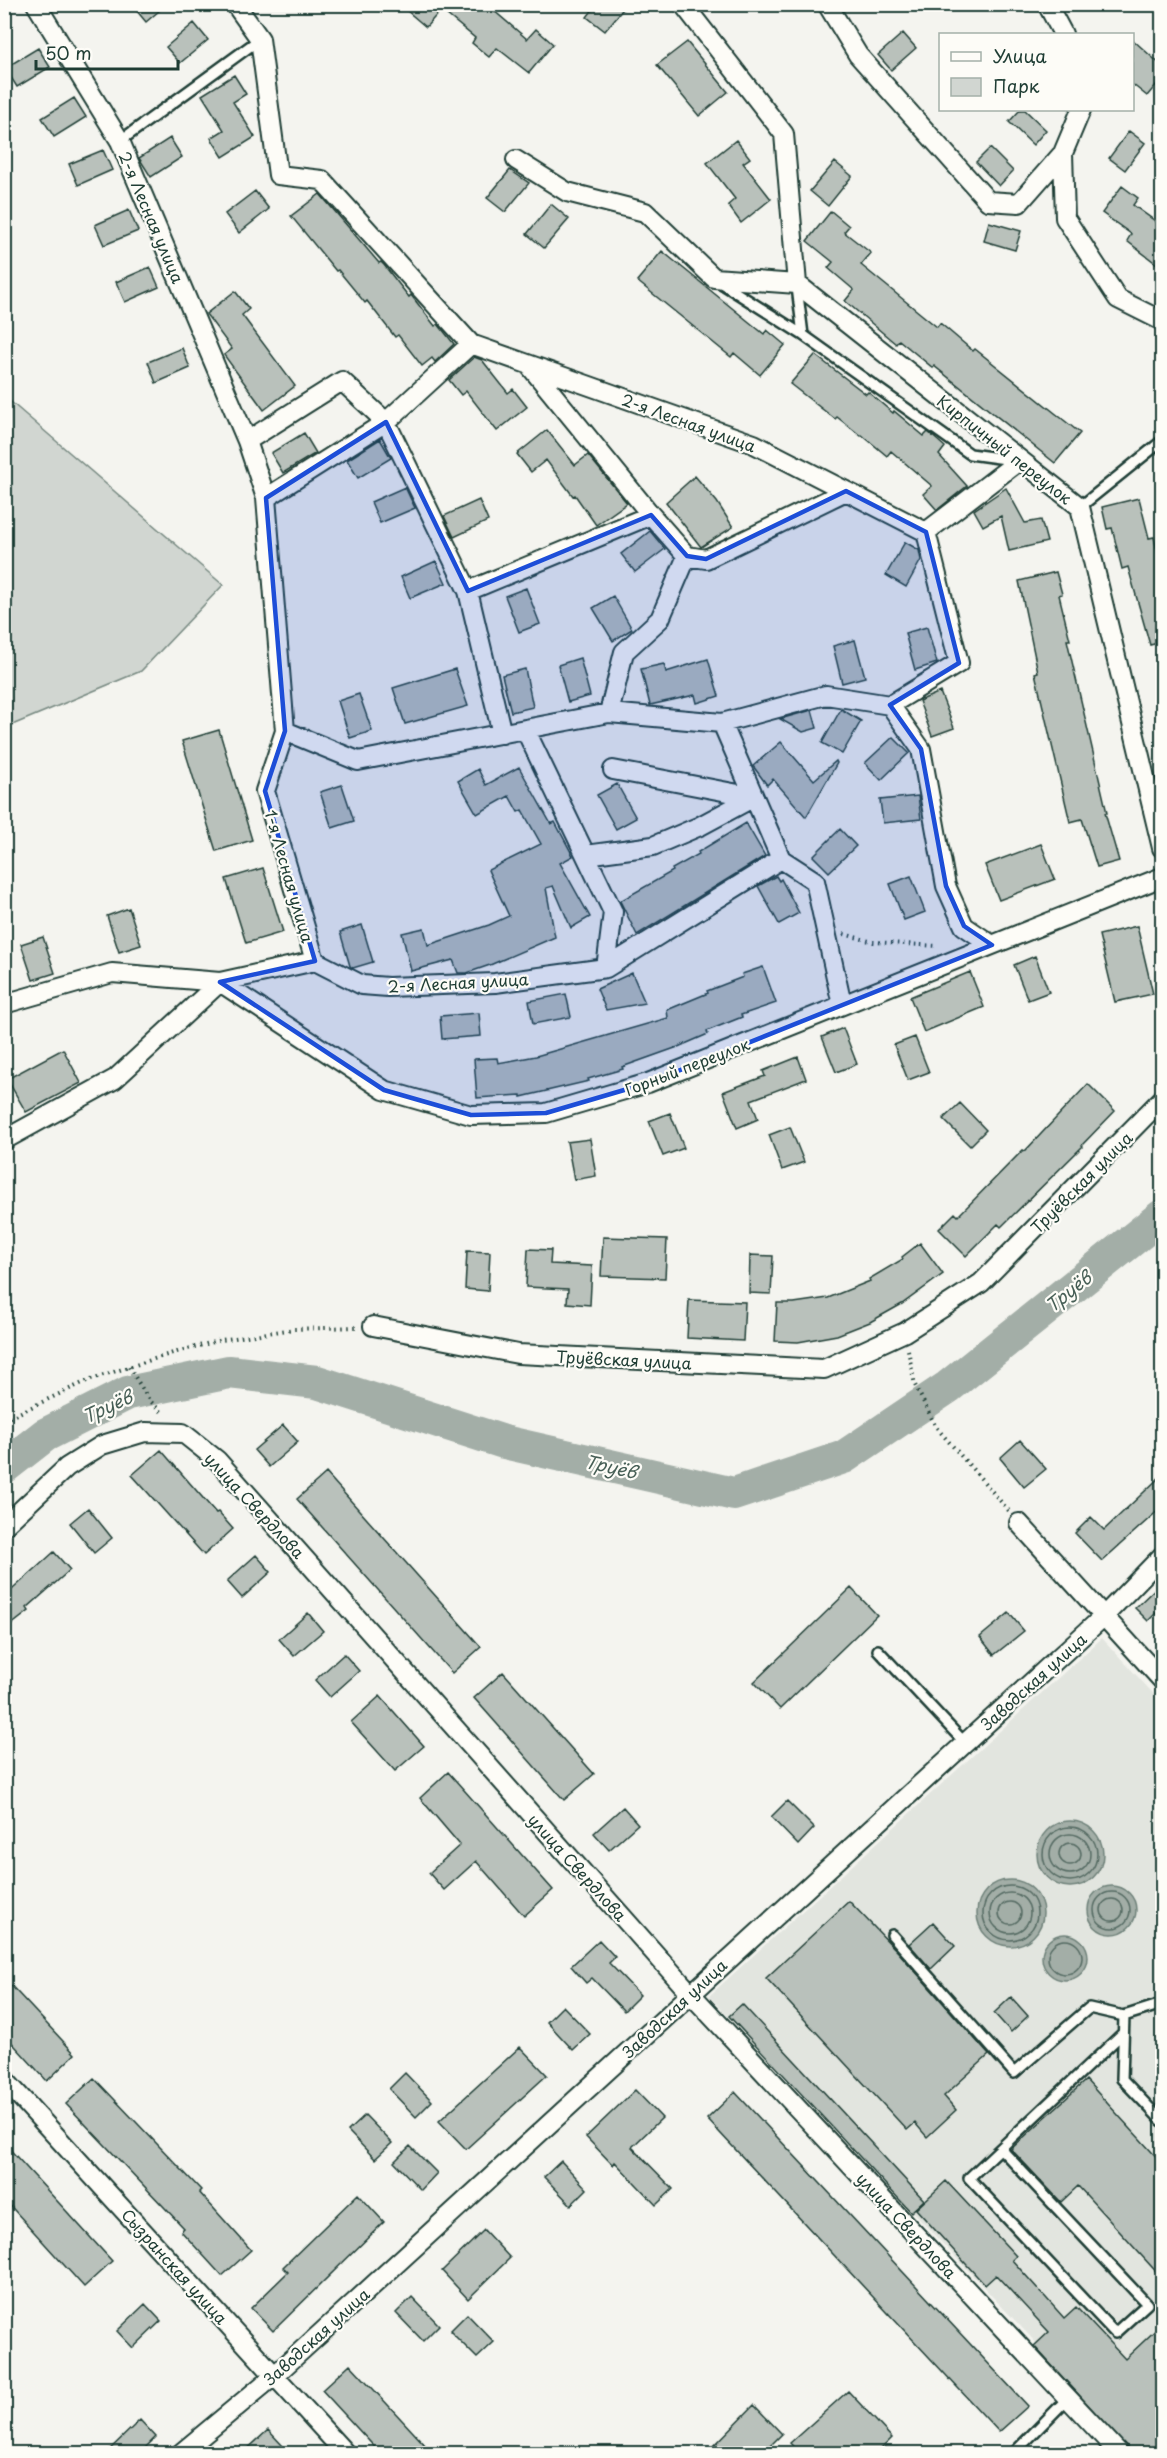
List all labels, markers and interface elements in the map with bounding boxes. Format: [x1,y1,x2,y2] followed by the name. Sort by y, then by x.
[36,33,178,71] scale bar
[939,33,1134,111] legend
[45,39,92,66] text: 50 m
[993,42,1047,69] text: Улица
[993,72,1040,99] text: Парк
[113,147,191,287] street label: 2-я Лесная улица
[619,387,759,457] street label: 2-я Лесная улица
[932,389,1078,510] street label: Кирпичный переулок
[260,807,320,945] street label: 1-я Лесная улица
[387,966,529,998] street label: 2-я Лесная улица
[621,1031,753,1101] street label: Горный переулок
[1025,1126,1137,1238] street label: Труёвская улица
[1039,1262,1099,1318] water label: Труёв
[556,1343,692,1375] street label: Труёвская улица
[78,1382,139,1429] water label: Труёв
[199,1447,311,1563] street label: улица Свердлова
[582,1447,642,1486] water label: Труёв
[975,1627,1091,1735] street label: Заводская улица
[523,1808,633,1926] street label: улица Свердлова
[616,1953,732,2063] street label: Заводская улица
[851,2167,963,2283] street label: улица Свердлова
[116,2203,234,2329] street label: Сызранская улица
[258,2282,374,2390] street label: Заводская улица

